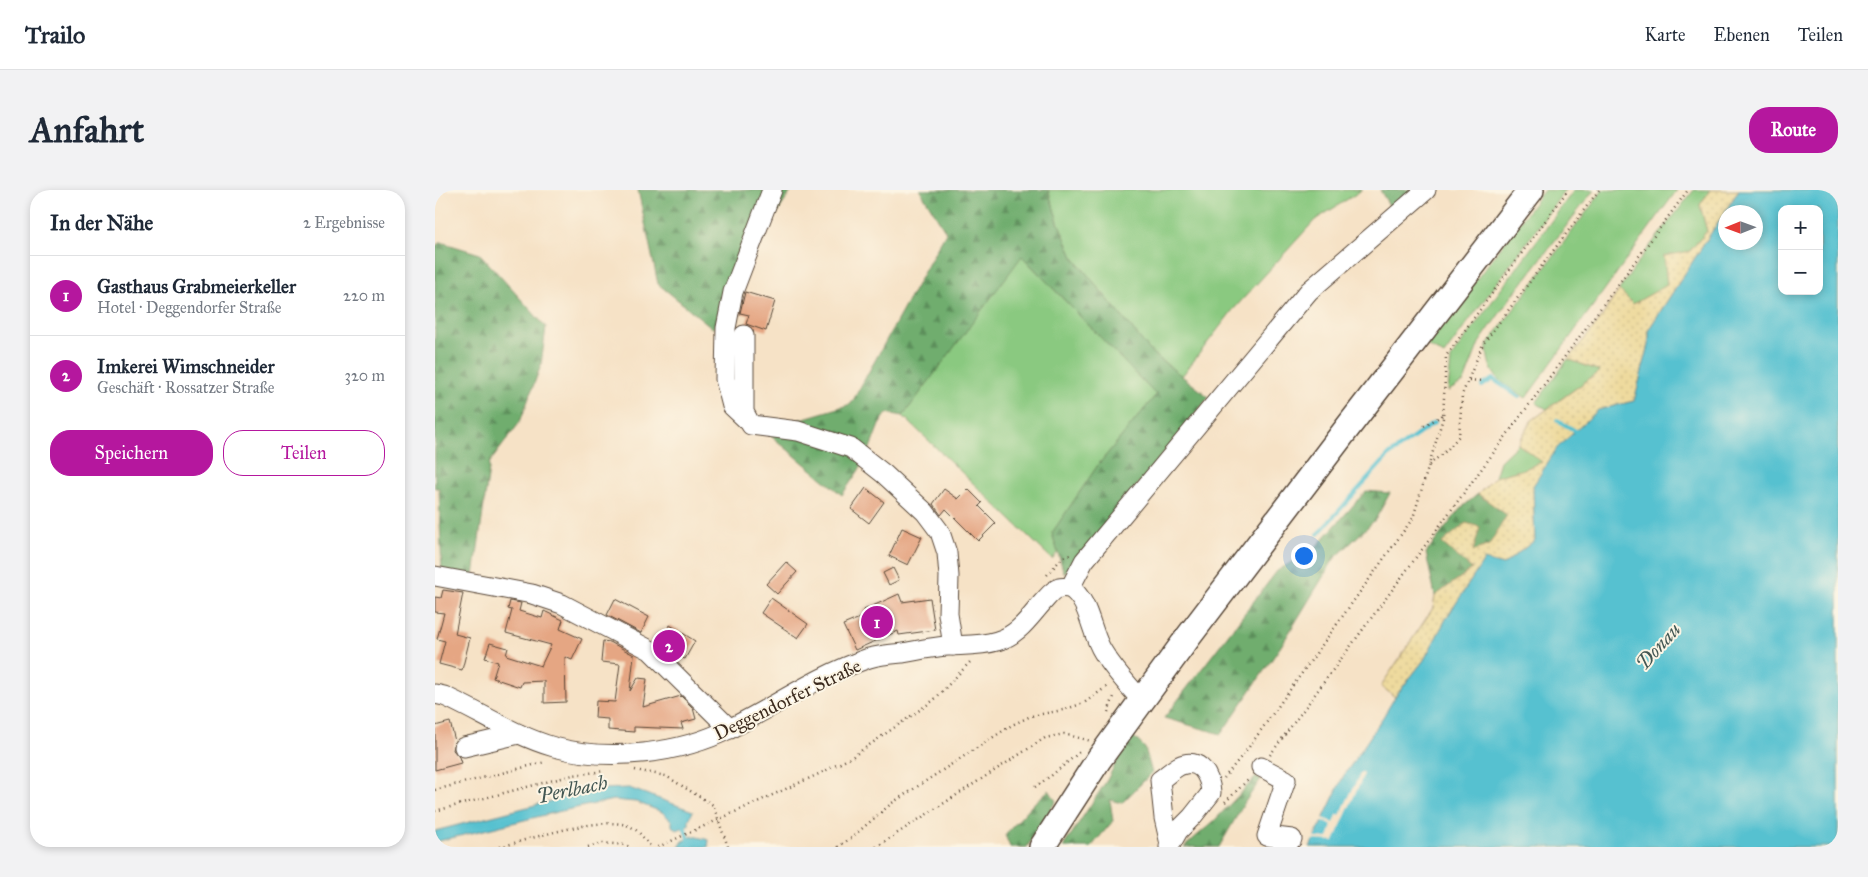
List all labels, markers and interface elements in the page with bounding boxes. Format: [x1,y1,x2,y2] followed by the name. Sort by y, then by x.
[25,20,85,50] text: Trailo
[1645,24,1686,46] text: Karte
[1714,24,1770,46] text: Ebenen
[1798,24,1843,46] text: Teilen
[1749,107,1838,153] button: Route
[30,109,144,152] text: Anfahrt
[1718,205,1763,250] north arrow
[1778,205,1823,295] map controls
[1778,205,1823,250] button: +
[50,210,153,236] text: In der Nähe
[303,213,385,232] text: 2 Ergebnisse
[1778,250,1823,295] button: −
[97,275,296,298] text: Gasthaus Grabmeierkeller
[63,286,69,305] text: 1
[343,286,385,305] text: 220 m
[97,298,282,317] text: Hotel · Deggendorfer Straße
[97,355,275,378] text: Imkerei Wimschneider
[62,366,70,385] text: 2
[345,366,385,385] text: 320 m
[97,378,275,397] text: Geschäft · Rossatzer Straße
[50,430,213,476] button: Speichern
[223,430,385,476] button: Teilen
[1291,543,1317,569] your location
[861,603,893,641] pin: 1
[1631,617,1685,675] water label: Donau
[653,627,685,665] pin: 2
[710,654,865,746] street label: Deggendorfer Straße
[534,770,610,808] water label: Perlbach

